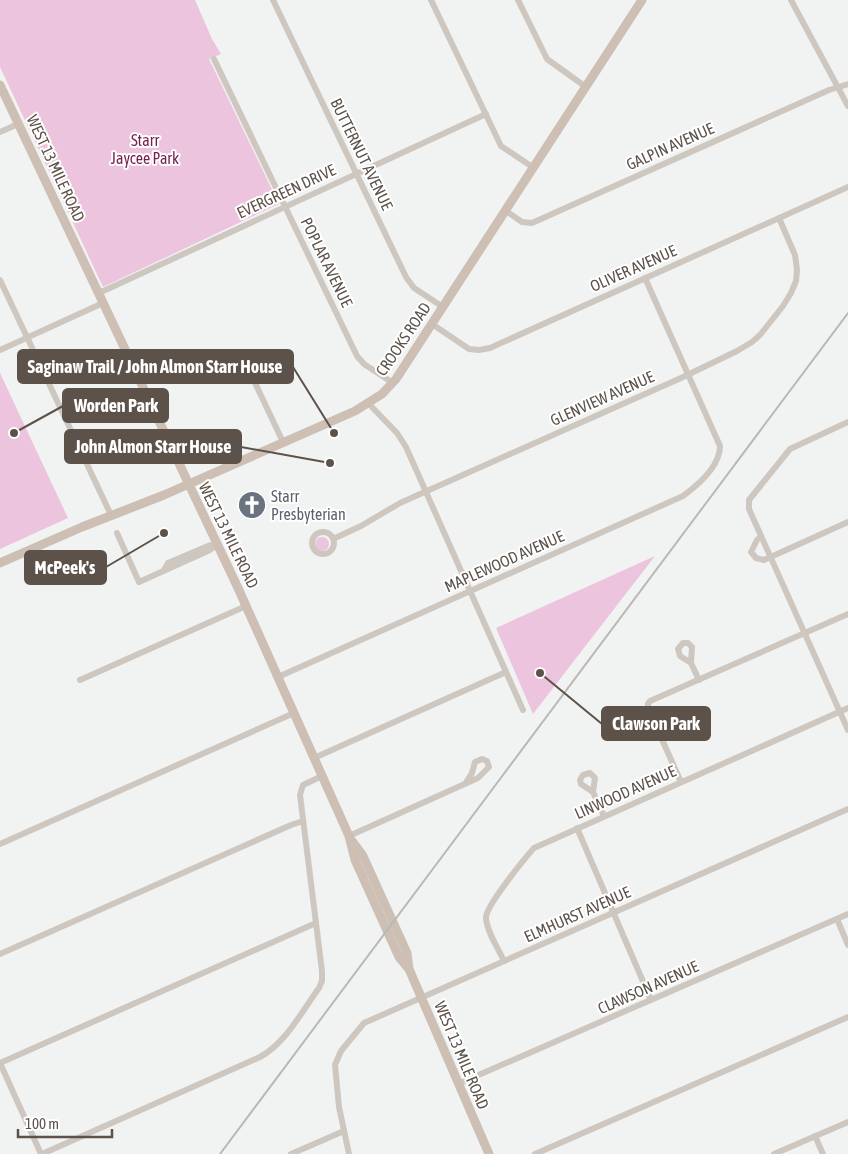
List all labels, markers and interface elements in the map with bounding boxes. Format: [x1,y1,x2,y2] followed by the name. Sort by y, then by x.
[327,95,397,213] street label: BUTTERNUT AVENUE
[23,112,89,224] street label: WEST 13 MILE ROAD
[623,119,717,173] street label: GALPIN AVENUE
[111,131,179,168] park label: Starr Jaycee Park
[234,160,338,222] street label: EVERGREEN DRIVE
[298,214,356,310] street label: POPLAR AVENUE
[587,241,679,295] street label: OLIVER AVENUE
[372,299,434,379] street label: CROOKS ROAD
[18,350,293,383] callout: Saginaw Trail / John Almon Starr House
[28,356,282,377] text: Saginaw Trail / John Almon Starr House
[547,367,657,429] street label: GLENVIEW AVENUE
[63,389,168,422] callout: Worden Park
[73,395,159,416] text: Worden Park
[65,430,241,463] callout: John Almon Starr House
[74,436,231,457] text: John Almon Starr House
[196,479,262,591] street label: WEST 13 MILE ROAD
[271,487,346,524] place label: Starr Presbyterian
[237,490,267,520] church icon: Starr Presbyterian
[442,527,567,595] street label: MAPLEWOOD AVENUE
[25,551,106,584] callout: McPeek's
[35,557,96,578] text: McPeek's
[602,707,710,740] callout: Clawson Park
[612,713,701,734] text: Clawson Park
[572,762,679,822] street label: LINWOOD AVENUE
[521,882,633,945] street label: ELMHURST AVENUE
[595,957,701,1017] street label: CLAWSON AVENUE
[431,998,493,1112] street label: WEST 13 MILE ROAD
[18,1106,111,1138] scale bar
[25,1115,59,1132] text: 100 m

